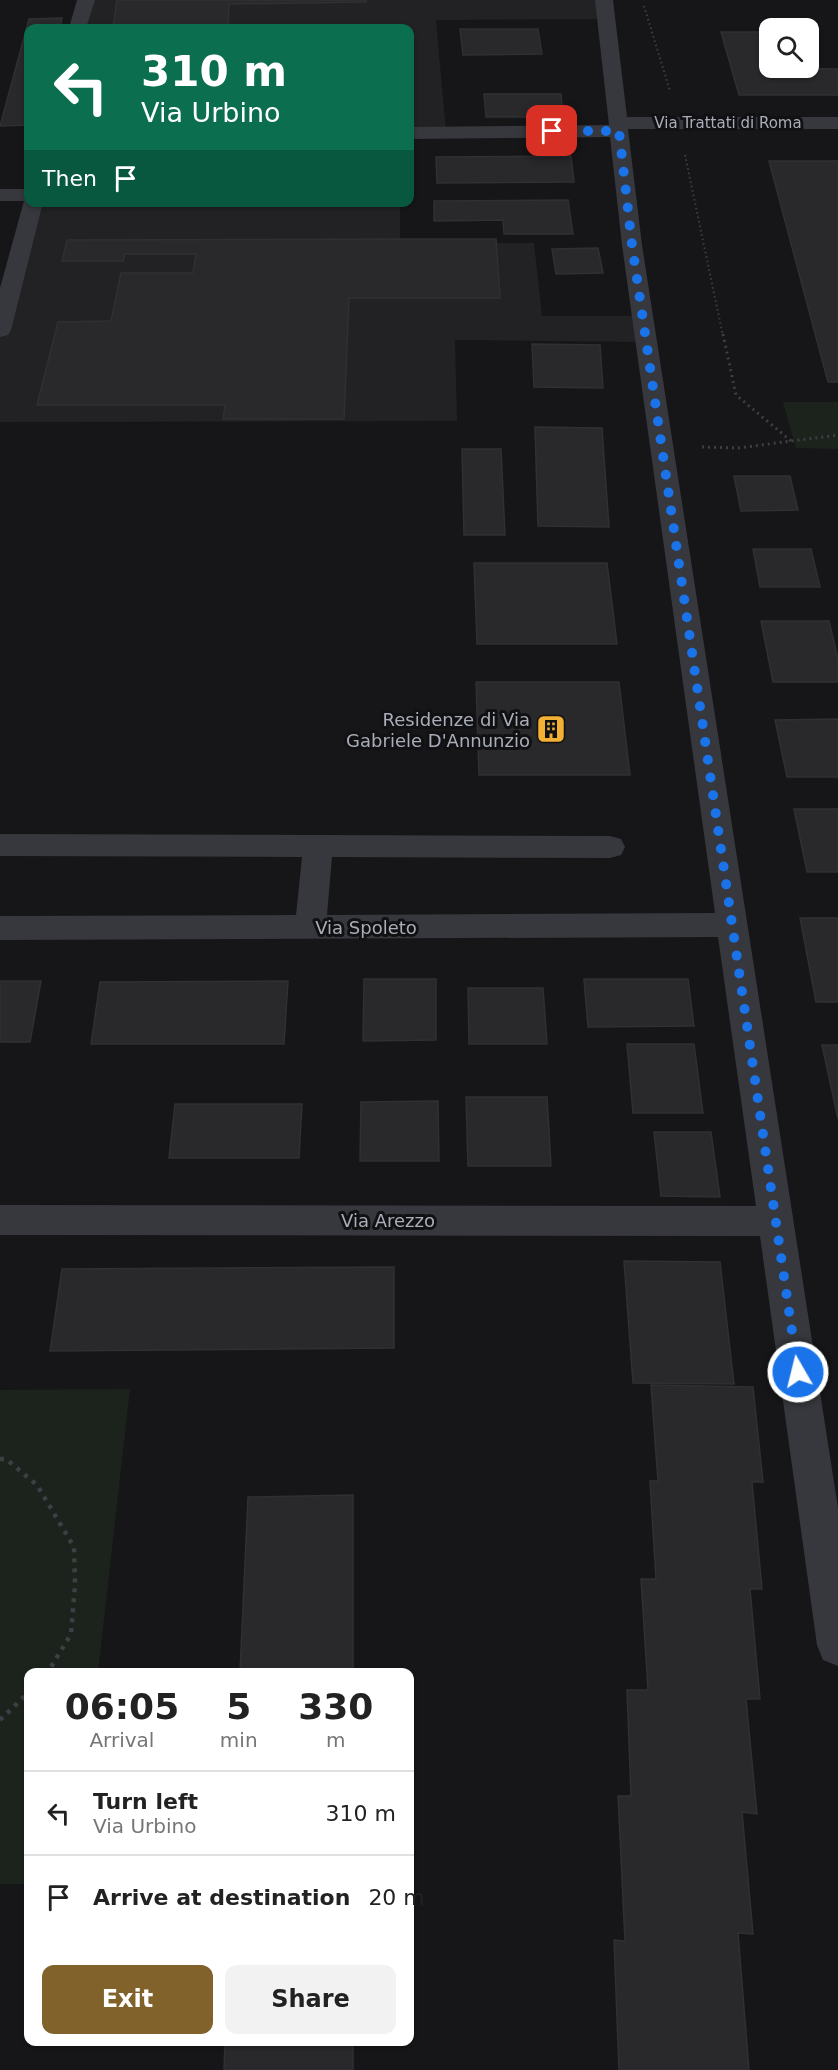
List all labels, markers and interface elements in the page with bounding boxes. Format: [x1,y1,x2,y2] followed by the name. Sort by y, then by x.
[759,18,819,78] map controls
[759,18,819,78] button: search
[141,47,287,96] text: 310 m
[42,48,120,126] icon: left
[141,97,281,128] text: Via Urbino
[526,105,577,156] pin
[535,114,568,147] icon: arrive
[654,114,802,132] street label: Via Trattati di Roma
[109,162,142,195] icon: arrive
[42,166,97,191] text: Then
[346,709,530,751] place label: Residenze di Via Gabriele D'Annunzio
[535,713,567,745] building icon: Residenze di Via Gabriele D'Annunzio
[315,917,417,938] street label: Via Spoleto
[341,1210,435,1231] street label: Via Arezzo
[766,1340,830,1404] position arrow
[65,1686,179,1727] text: 06:05
[226,1686,251,1727] text: 5
[298,1686,373,1727] text: 330
[89,1728,154,1752] text: Arrival
[220,1728,258,1752] text: min
[326,1728,346,1752] text: m
[93,1789,198,1814] text: Turn left
[42,1797,75,1830] icon: left
[326,1801,396,1826] text: 310 m
[93,1814,196,1838] text: Via Urbino
[42,1881,75,1914] icon: arrive
[93,1885,350,1910] text: Arrive at destination
[368,1885,425,1910] text: 20 m
[42,1965,213,2034] button: Exit
[225,1965,396,2034] button: Share

